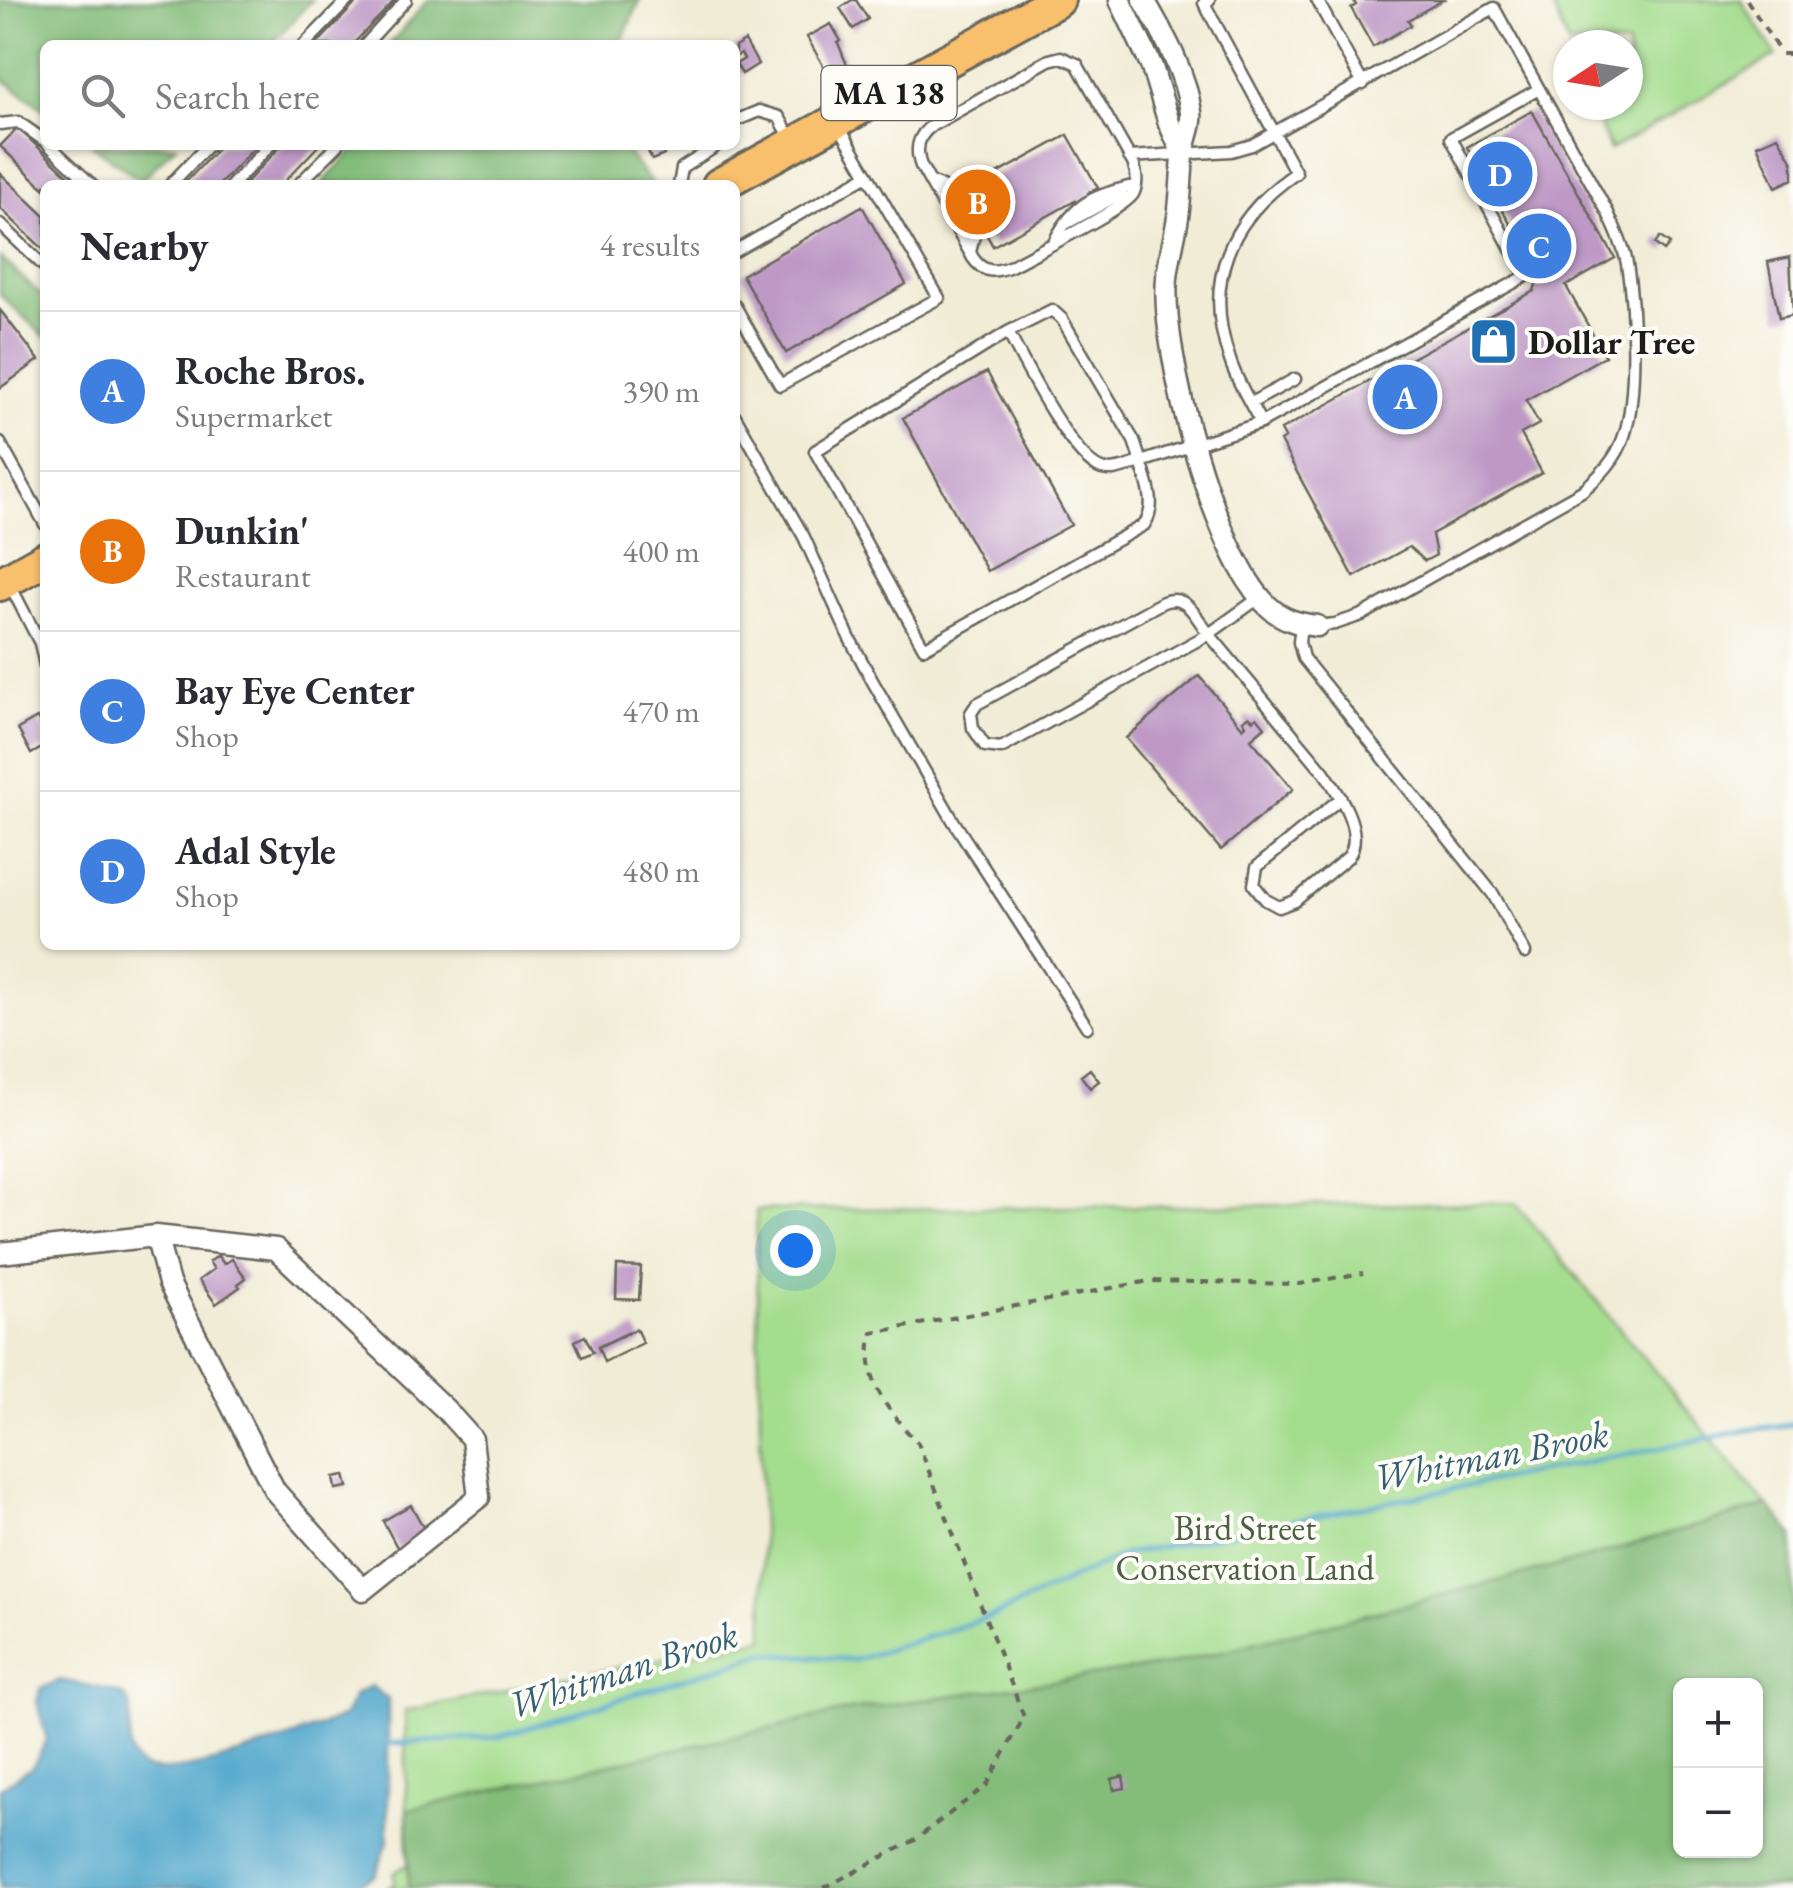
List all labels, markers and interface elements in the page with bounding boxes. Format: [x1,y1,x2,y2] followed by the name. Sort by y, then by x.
[1553,30,1643,120] north arrow
[40,40,740,150] search box
[822,66,956,120] road number: MA 138
[75,68,130,123] icon: search
[155,71,320,120] text: Search here
[1468,136,1532,212] pin: D
[946,164,1010,240] pin: B
[1506,208,1572,284] pin: C
[80,218,209,273] text: Nearby
[600,224,700,266] text: 4 results
[1467,315,1519,367] shop icon: Dollar Tree
[1528,319,1695,364] place label: Dollar Tree
[175,346,366,395] text: Roche Bros.
[1372,360,1438,434] pin: A
[101,370,124,412] text: A
[623,370,700,412] text: 390 m
[175,395,332,437] text: Supermarket
[175,506,309,555] text: Dunkin'
[102,530,123,572] text: B
[623,530,700,572] text: 400 m
[175,555,311,597] text: Restaurant
[175,666,414,715] text: Bay Eye Center
[101,690,124,732] text: C
[623,690,700,732] text: 470 m
[175,715,239,757] text: Shop
[175,826,336,875] text: Adal Style
[100,850,125,892] text: D
[623,850,700,892] text: 480 m
[175,875,239,917] text: Shop
[770,1225,821,1276] your location
[1369,1408,1613,1502] water label: Whitman Brook
[1115,1505,1375,1590] park label: Bird Street Conservation Land
[502,1609,744,1729] water label: Whitman Brook
[1673,1678,1763,1858] map controls
[1673,1678,1763,1768] button: +
[1673,1768,1763,1858] button: −

